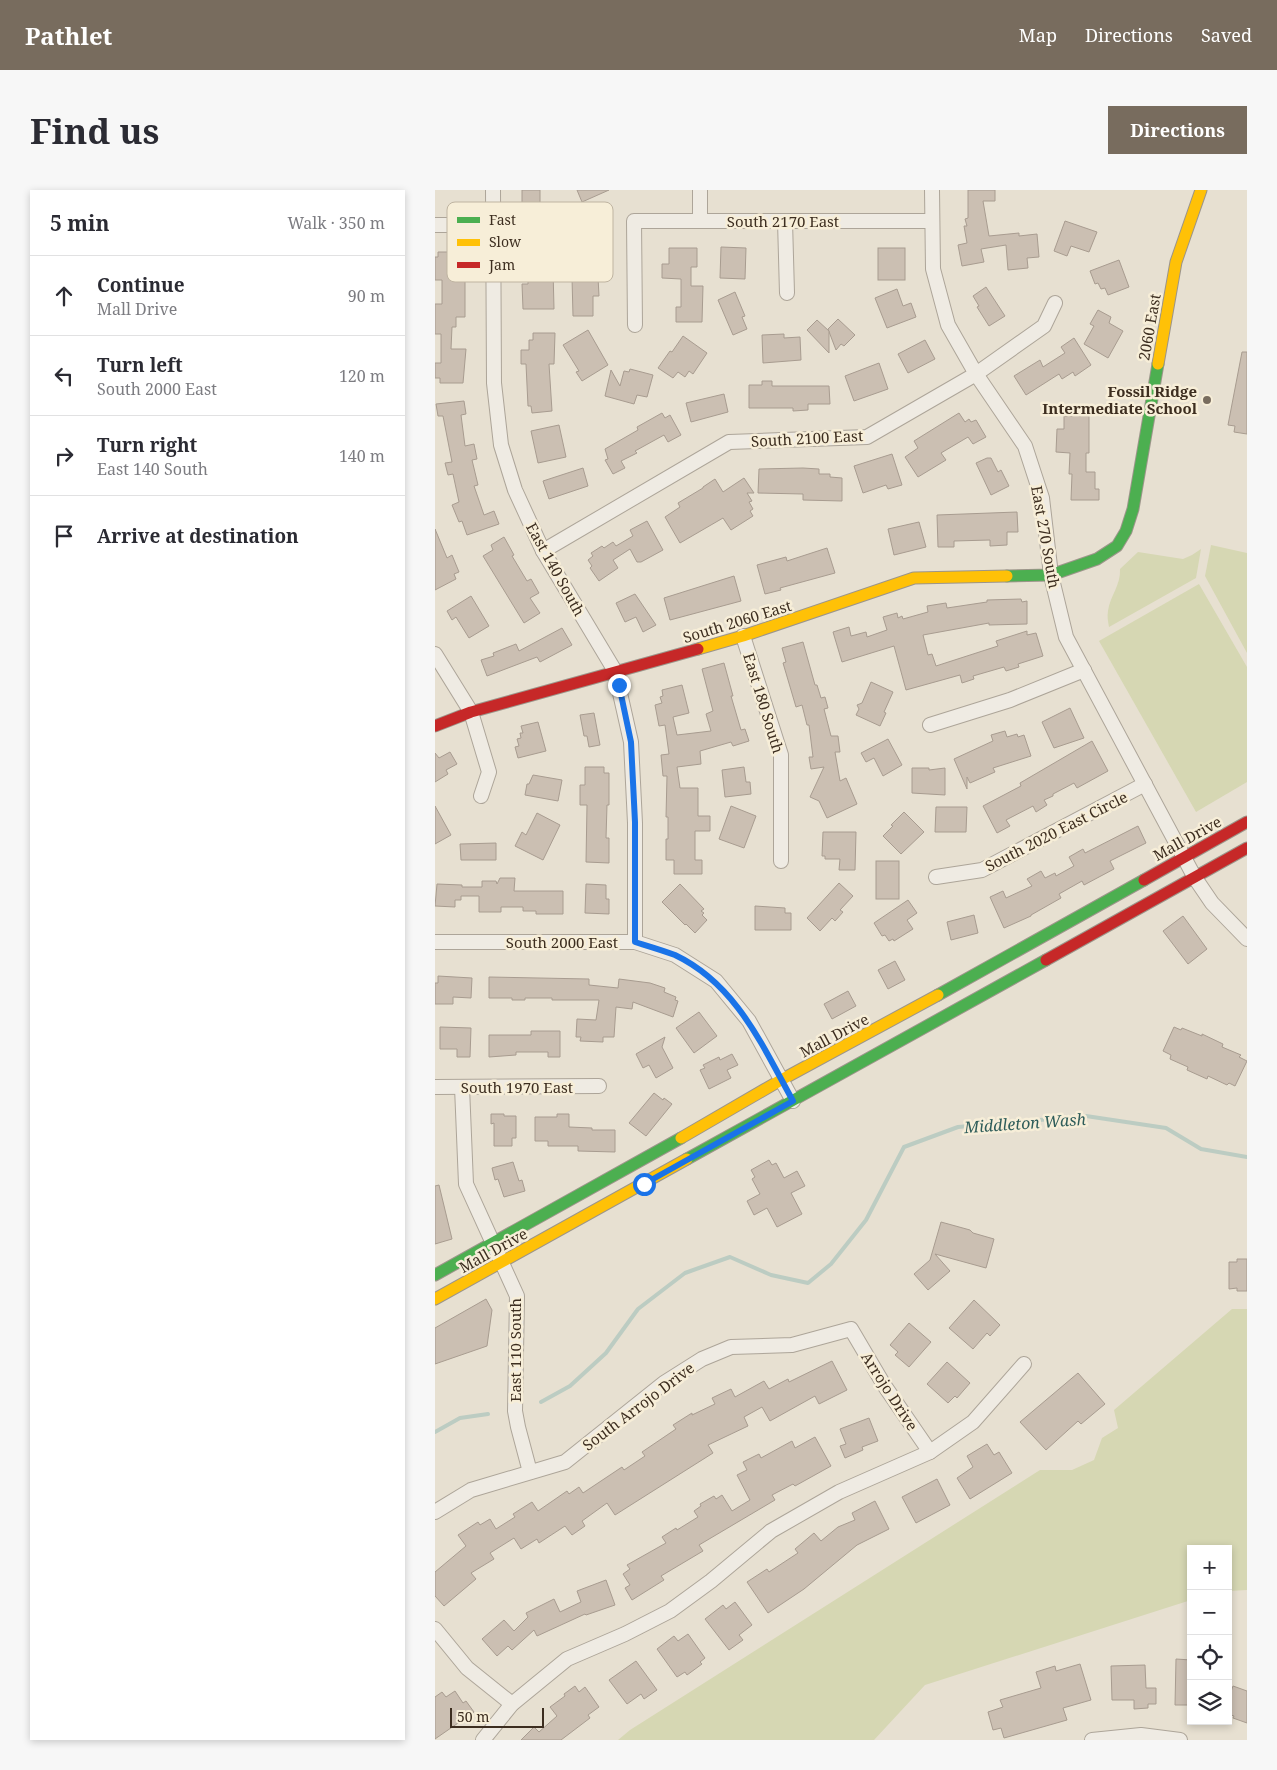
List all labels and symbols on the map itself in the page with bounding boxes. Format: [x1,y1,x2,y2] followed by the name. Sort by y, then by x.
[447,202,613,282] legend
[489,210,516,229] text: Fast
[727,211,839,231] street label: South 2170 East
[489,232,522,251] text: Slow
[488,255,515,274] text: Jam
[1133,292,1165,362] street label: 2060 East
[1042,381,1198,418] place label: Fossil Ridge Intermediate School
[1201,394,1213,406] marker: Fossil Ridge Intermediate School
[750,425,864,451] street label: South 2100 East
[1027,484,1065,590] street label: East 270 South
[522,519,590,620] street label: East 140 South
[680,595,794,647] street label: South 2060 East
[739,650,789,756] street label: East 180 South
[608,674,631,697] route end
[981,786,1131,876] street label: South 2020 East Circle
[1149,811,1225,865] street label: Mall Drive
[506,932,618,952] street label: South 2000 East
[796,1009,872,1061] street label: Mall Drive
[461,1077,573,1097] street label: South 1970 East
[962,1108,1087,1138] water label: Middleton Wash
[633,1173,656,1196] route start
[455,1223,531,1277] street label: Mall Drive
[505,1298,525,1402] street label: East 110 South
[857,1348,923,1434] street label: Arrojo Drive
[578,1357,698,1455] street label: South Arrojo Drive
[450,1705,544,1728] scale bar

